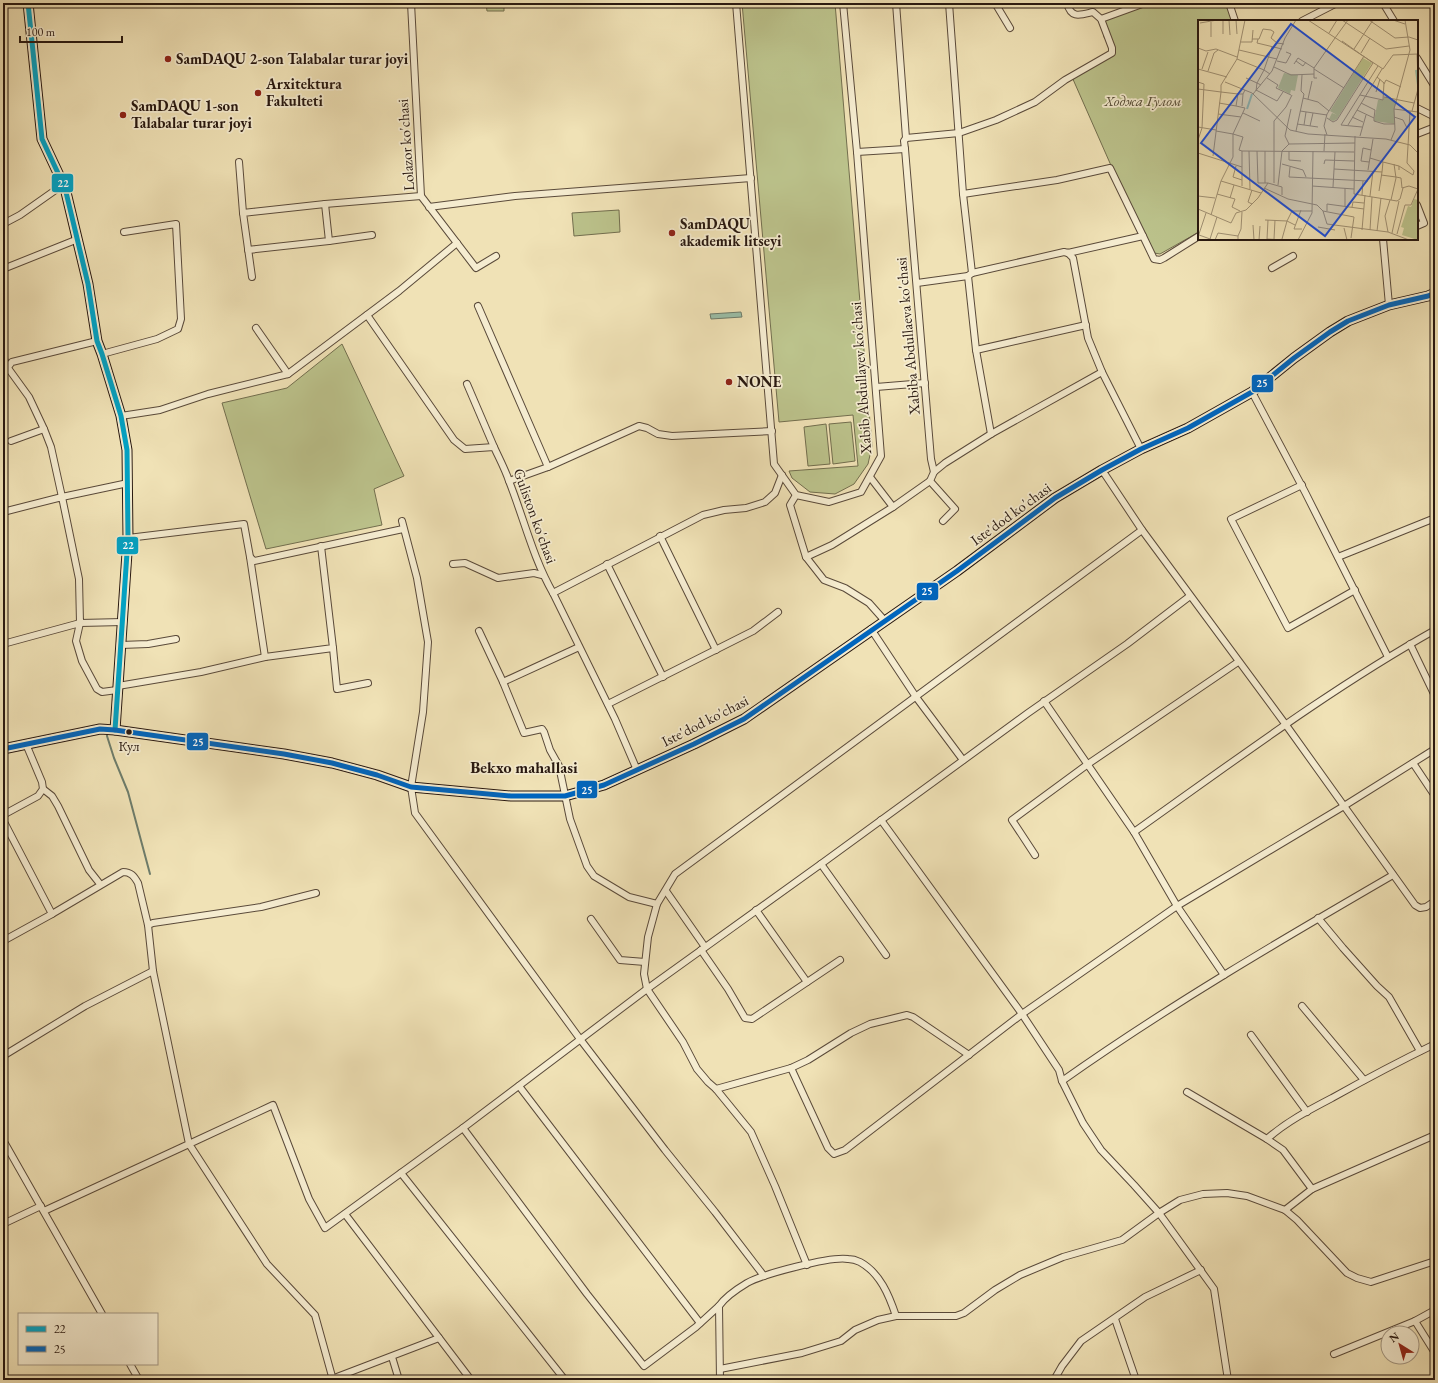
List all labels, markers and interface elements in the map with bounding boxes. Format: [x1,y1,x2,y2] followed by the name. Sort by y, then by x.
[20,18,122,44] scale bar
[1198,20,1418,240] inset map
[26,24,56,40] text: 100 m
[176,49,409,68] place label: SamDAQU 2-son Talabalar turar joyi
[163,54,173,64] marker: SamDAQU 2-son Talabalar turar joyi
[265,74,342,110] place label: Arxitektura Fakulteti
[253,88,263,98] marker: Arxitektura Fakulteti
[1104,91,1181,110] park label: Ходжа Гулом
[131,96,252,132] place label: SamDAQU 1-son Talabalar turar joyi
[393,98,418,192] street label: Lolazor ko'chasi
[118,110,128,120] marker: SamDAQU 1-son Talabalar turar joyi
[51,173,74,193] line badge: 22
[57,176,69,190] text: 22
[680,214,782,250] place label: SamDAQU akademik litseyi
[667,228,677,238] marker: SamDAQU akademik litseyi
[891,256,924,417] street label: Xabiba Abdullaeva ko'chasi
[846,301,875,456] street label: Xabib Abdullayev ko'chasi
[737,372,782,391] place label: NONE
[1251,374,1274,393] line badge: 25
[1256,376,1268,390] text: 25
[724,377,734,387] marker: NONE
[509,466,562,566] street label: Guliston ko'chasi
[967,478,1055,549] street label: Iste'dod ko'chasi
[116,536,139,555] line badge: 22
[122,538,134,552] text: 22
[916,582,939,601] line badge: 25
[921,584,933,598] text: 25
[658,690,752,751] street label: Iste'dod ko'chasi
[124,727,134,737] marker: Кул
[186,732,209,751] line badge: 25
[192,735,204,749] text: 25
[118,737,140,755] place label: Кул
[470,757,578,778] district label: Bekxo mahallasi
[576,780,598,799] line badge: 25
[581,783,593,797] text: 25
[18,1313,158,1365] legend
[54,1321,66,1337] text: 22
[1380,1325,1420,1365] north arrow
[1386,1329,1402,1345] text: N
[54,1341,66,1357] text: 25

